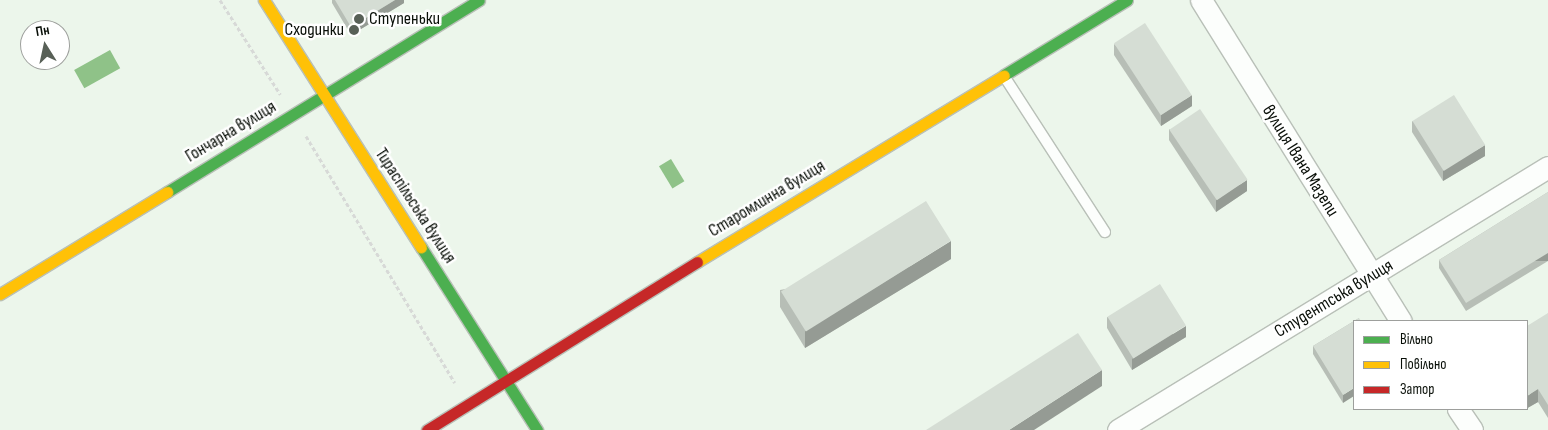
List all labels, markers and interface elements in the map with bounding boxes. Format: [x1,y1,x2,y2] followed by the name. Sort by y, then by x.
[369,8,440,30] place label: Ступеньки
[353,13,365,25] marker: Ступеньки
[285,19,344,41] place label: Сходинки
[20,20,70,70] north arrow
[34,21,51,40] text: Пн
[348,24,360,36] marker: Сходинки
[182,96,280,168] street label: Гончарна вулиця
[1257,101,1343,221] street label: вулиця Івана Мазепи
[370,144,460,268] street label: Тираспільська вулиця
[705,156,829,242] street label: Старомлинна вулиця
[1271,255,1397,343] street label: Студентська вулиця
[1353,320,1528,410] legend
[1400,330,1433,349] text: Вільно
[1400,355,1446,374] text: Повільно
[1400,380,1434,399] text: Затор

